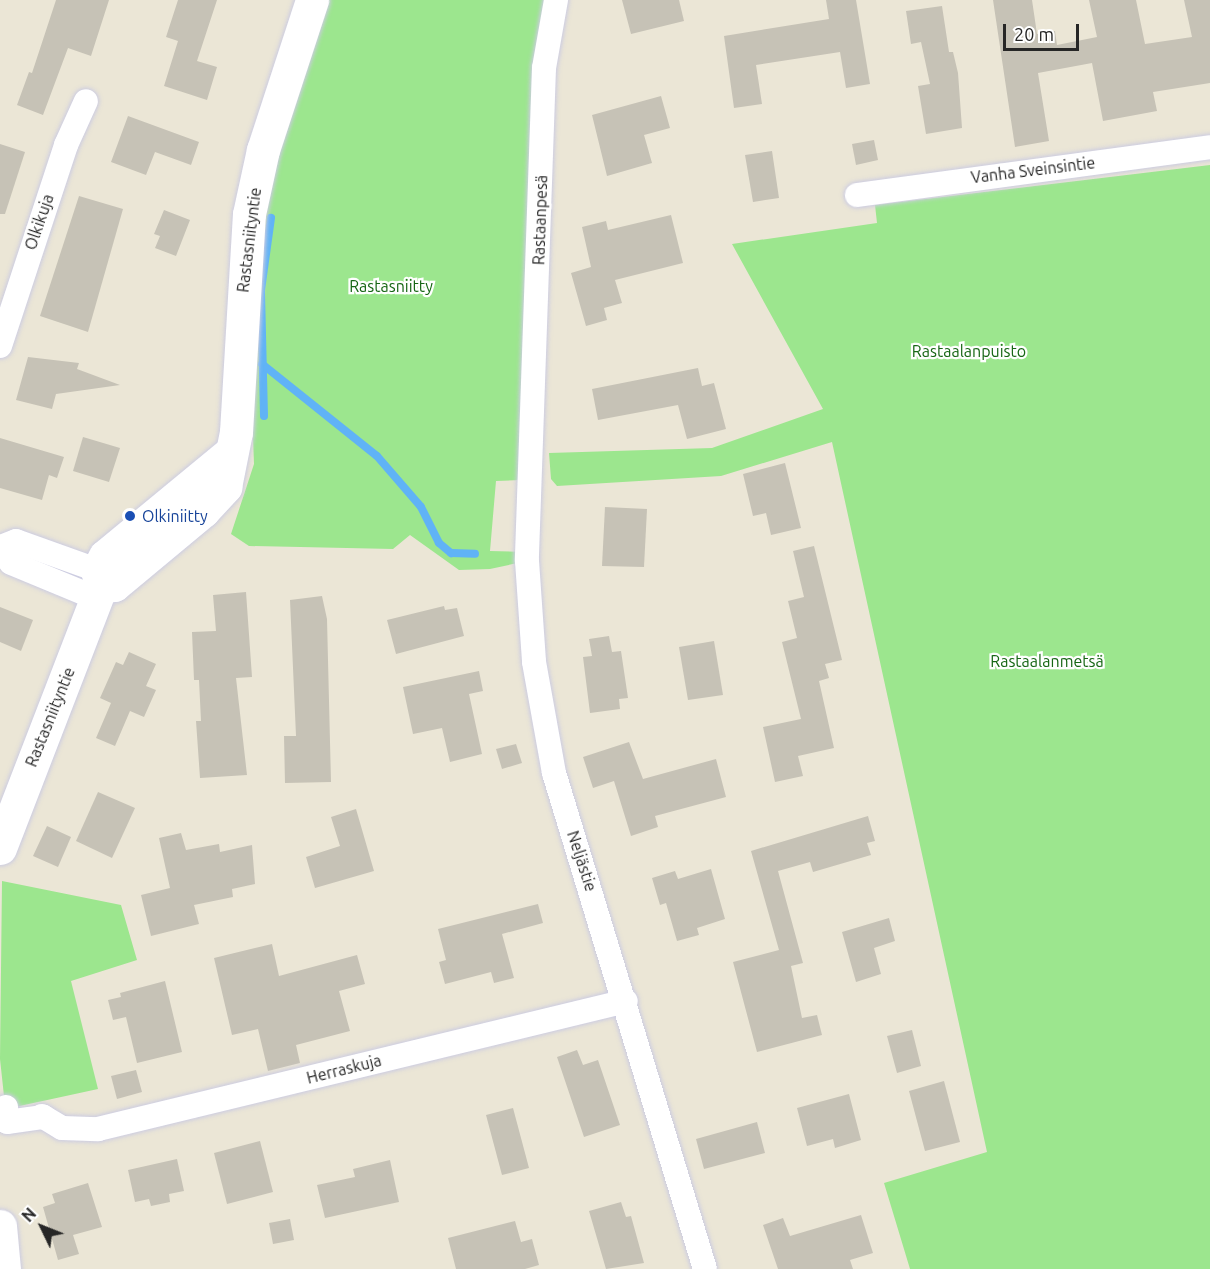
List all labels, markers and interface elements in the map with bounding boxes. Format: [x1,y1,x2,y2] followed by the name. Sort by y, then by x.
[1006,12,1082,50] scale bar
[1014,24,1054,44] text: 20 m
[970,153,1096,187] street label: Vanha Sveinsintie
[529,175,551,265] street label: Rastaanpesä
[233,186,265,294] street label: Rastasniityntie
[20,192,58,252] street label: Olkikuja
[349,276,433,296] park label: Rastasniitty
[912,341,1026,361] park label: Rastaalanpuisto
[142,506,208,526] place label: Olkiniitty
[123,509,137,523] marker: Olkiniitty
[990,651,1104,671] park label: Rastaalanmetsä
[21,664,79,770] street label: Rastasniityntie
[563,828,601,894] street label: Neljästie
[305,1050,383,1088] street label: Herraskuja
[12,1197,72,1257] north arrow
[18,1204,39,1225] text: N

